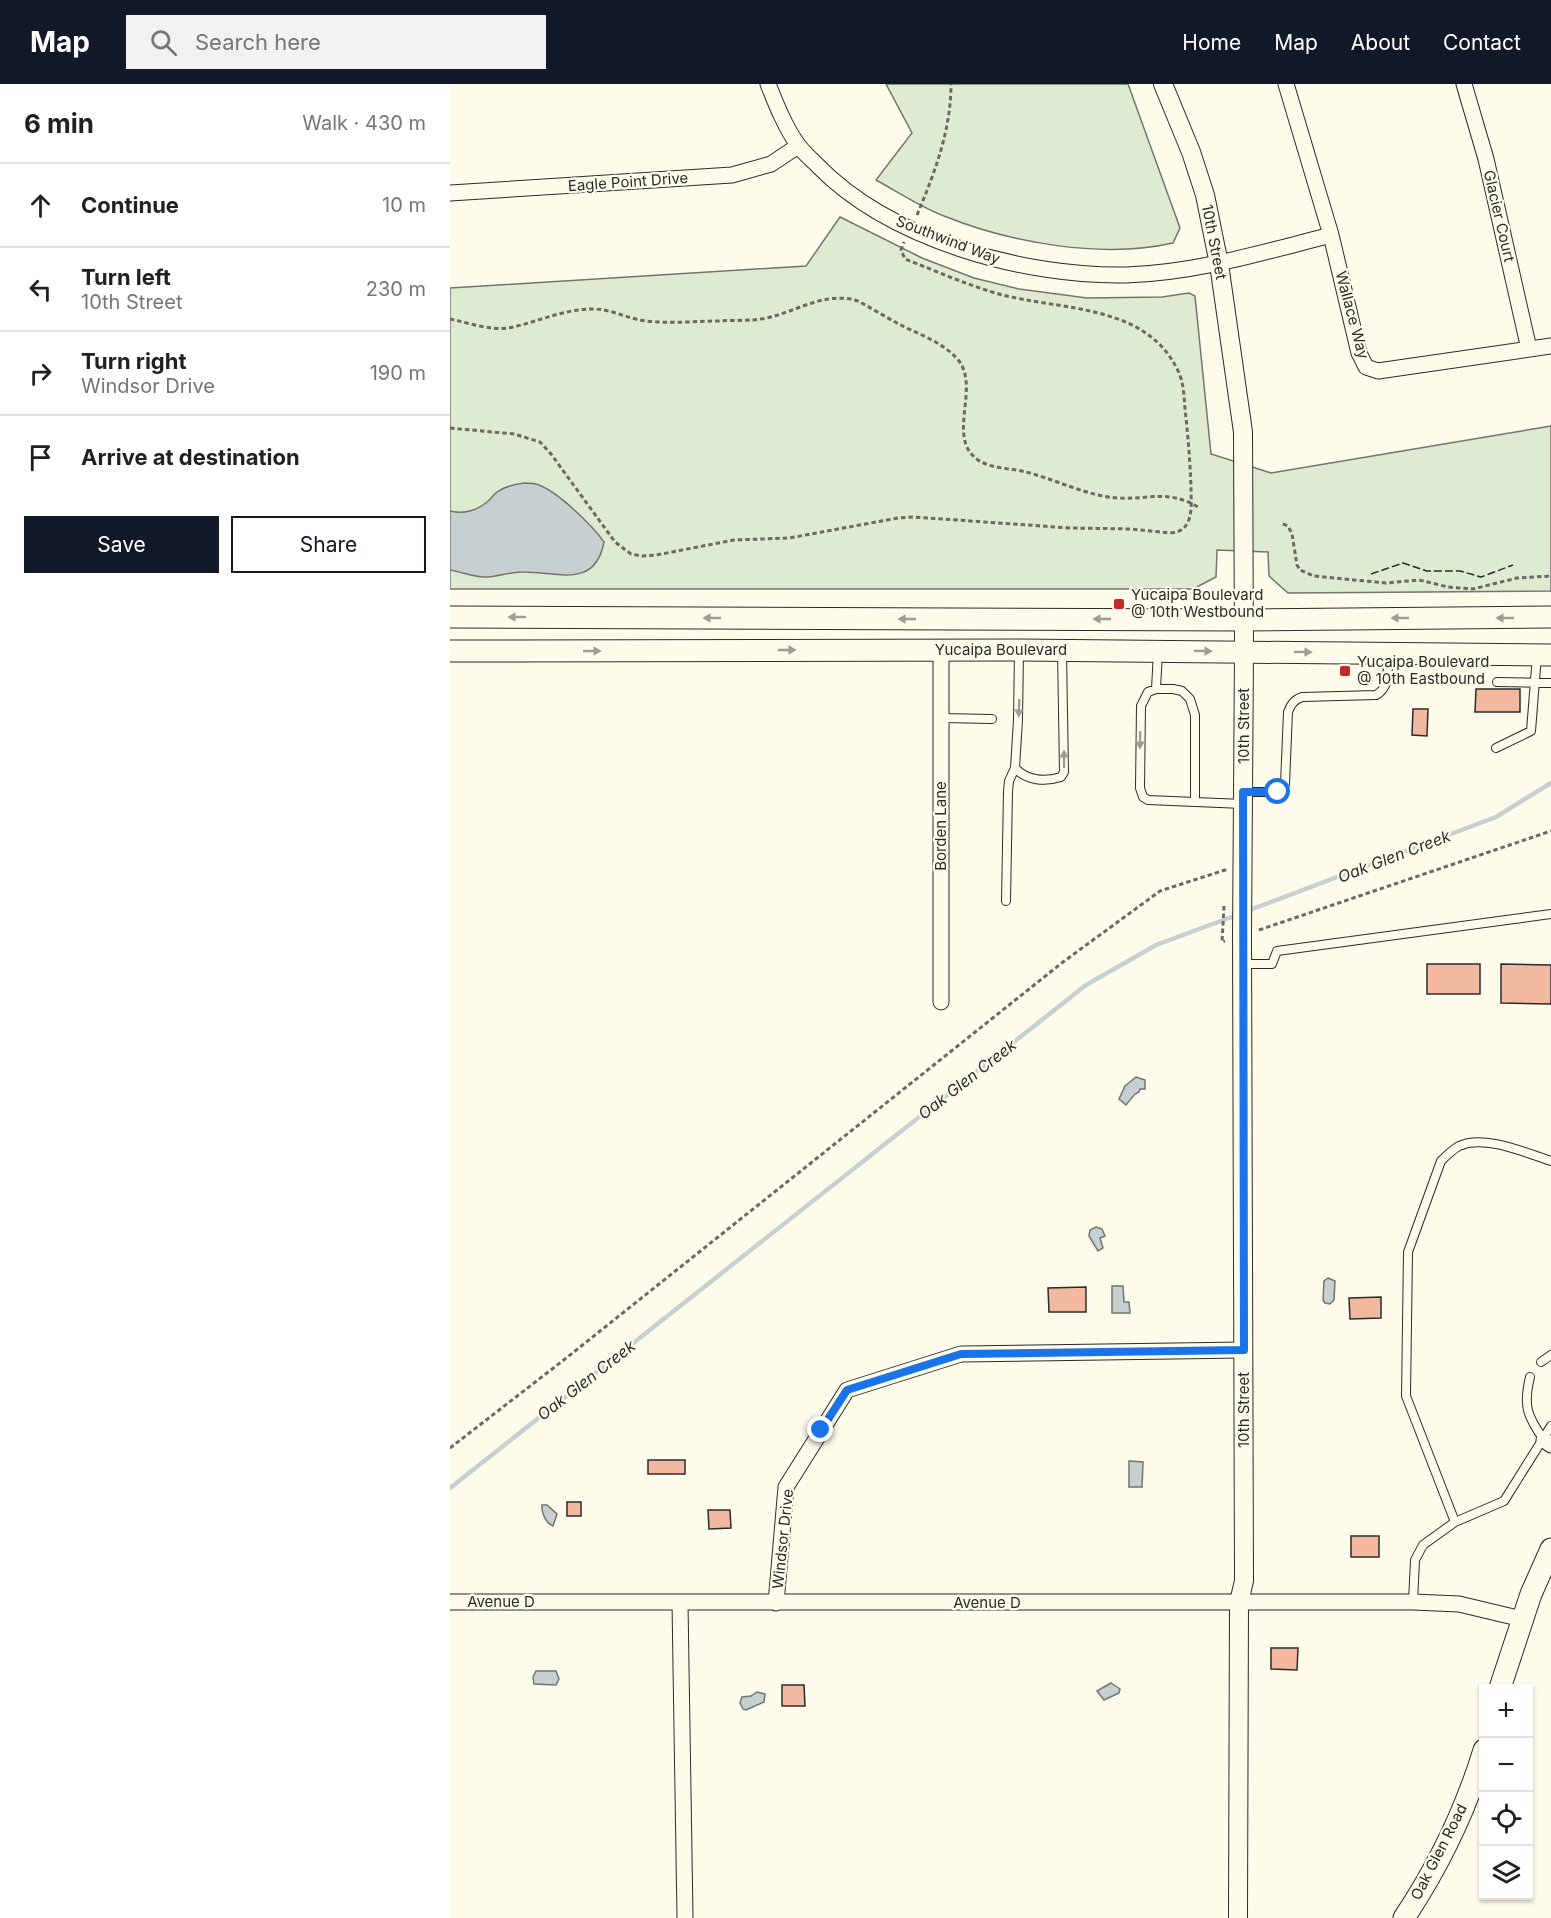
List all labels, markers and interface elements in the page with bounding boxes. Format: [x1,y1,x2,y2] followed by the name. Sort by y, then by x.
[126,15,546,69] search box
[30,25,90,59] text: Map
[147,26,180,59] icon: search
[195,29,321,55] text: Search here
[1182,30,1241,55] text: Home
[1274,30,1318,55] text: Map
[1351,30,1410,55] text: About
[1443,30,1521,55] text: Contact
[24,108,94,139] text: 6 min
[302,111,426,135] text: Walk · 430 m
[567,168,689,195] street label: Eagle Point Drive
[1480,168,1519,264] street label: Glacier Court
[24,189,57,222] icon: ahead
[81,192,179,218] text: Continue
[382,193,426,217] text: 10 m
[1198,203,1231,281] street label: 10th Street
[893,211,1004,268] street label: Southwind Way
[81,264,171,290] text: Turn left
[1332,269,1373,361] street label: Wallace Way
[24,273,57,306] icon: left
[366,277,426,301] text: 230 m
[81,290,182,314] text: 10th Street
[81,348,187,374] text: Turn right
[24,357,57,390] icon: right
[370,361,426,385] text: 190 m
[81,374,215,398] text: Windsor Drive
[24,441,57,474] icon: arrive
[81,444,300,470] text: Arrive at destination
[24,516,219,573] button: Save
[231,516,426,573] button: Share
[1131,585,1264,621] place label: Yucaipa Boulevard @ 10th Westbound
[1112,597,1126,611] marker: Yucaipa Boulevard @ 10th Westbound
[507,613,526,622] one-way arrow
[702,613,721,623] one-way arrow
[1495,613,1514,623] one-way arrow
[897,614,916,623] one-way arrow
[1092,614,1111,624] one-way arrow
[1390,614,1409,623] one-way arrow
[935,640,1067,659] street label: Yucaipa Boulevard
[778,645,797,655] one-way arrow
[583,646,602,656] one-way arrow
[1194,646,1213,656] one-way arrow
[1293,647,1312,657] one-way arrow
[1357,652,1489,688] place label: Yucaipa Boulevard @ 10th Eastbound
[1338,664,1352,678] marker: Yucaipa Boulevard @ 10th Eastbound
[1234,688,1253,764] street label: 10th Street
[1014,699,1024,718] one-way arrow
[1136,730,1145,749] one-way arrow
[1059,750,1069,769] one-way arrow
[1264,778,1290,804] route start
[931,781,950,871] street label: Borden Lane
[1335,825,1453,887] water label: Oak Glen Creek
[914,1034,1020,1124] water label: Oak Glen Creek
[533,1335,639,1425] water label: Oak Glen Creek
[1234,1372,1253,1448] street label: 10th Street
[807,1416,833,1442] route end
[768,1488,797,1590] street label: Windsor Drive
[467,1592,535,1611] street label: Avenue D
[953,1593,1021,1612] street label: Avenue D
[1479,1684,1533,1900] map controls
[1479,1684,1533,1738] button: +
[1479,1738,1533,1792] button: −
[1479,1792,1533,1846] button: locate
[1406,1801,1471,1903] street label: Oak Glen Road
[1479,1846,1533,1900] button: layers

